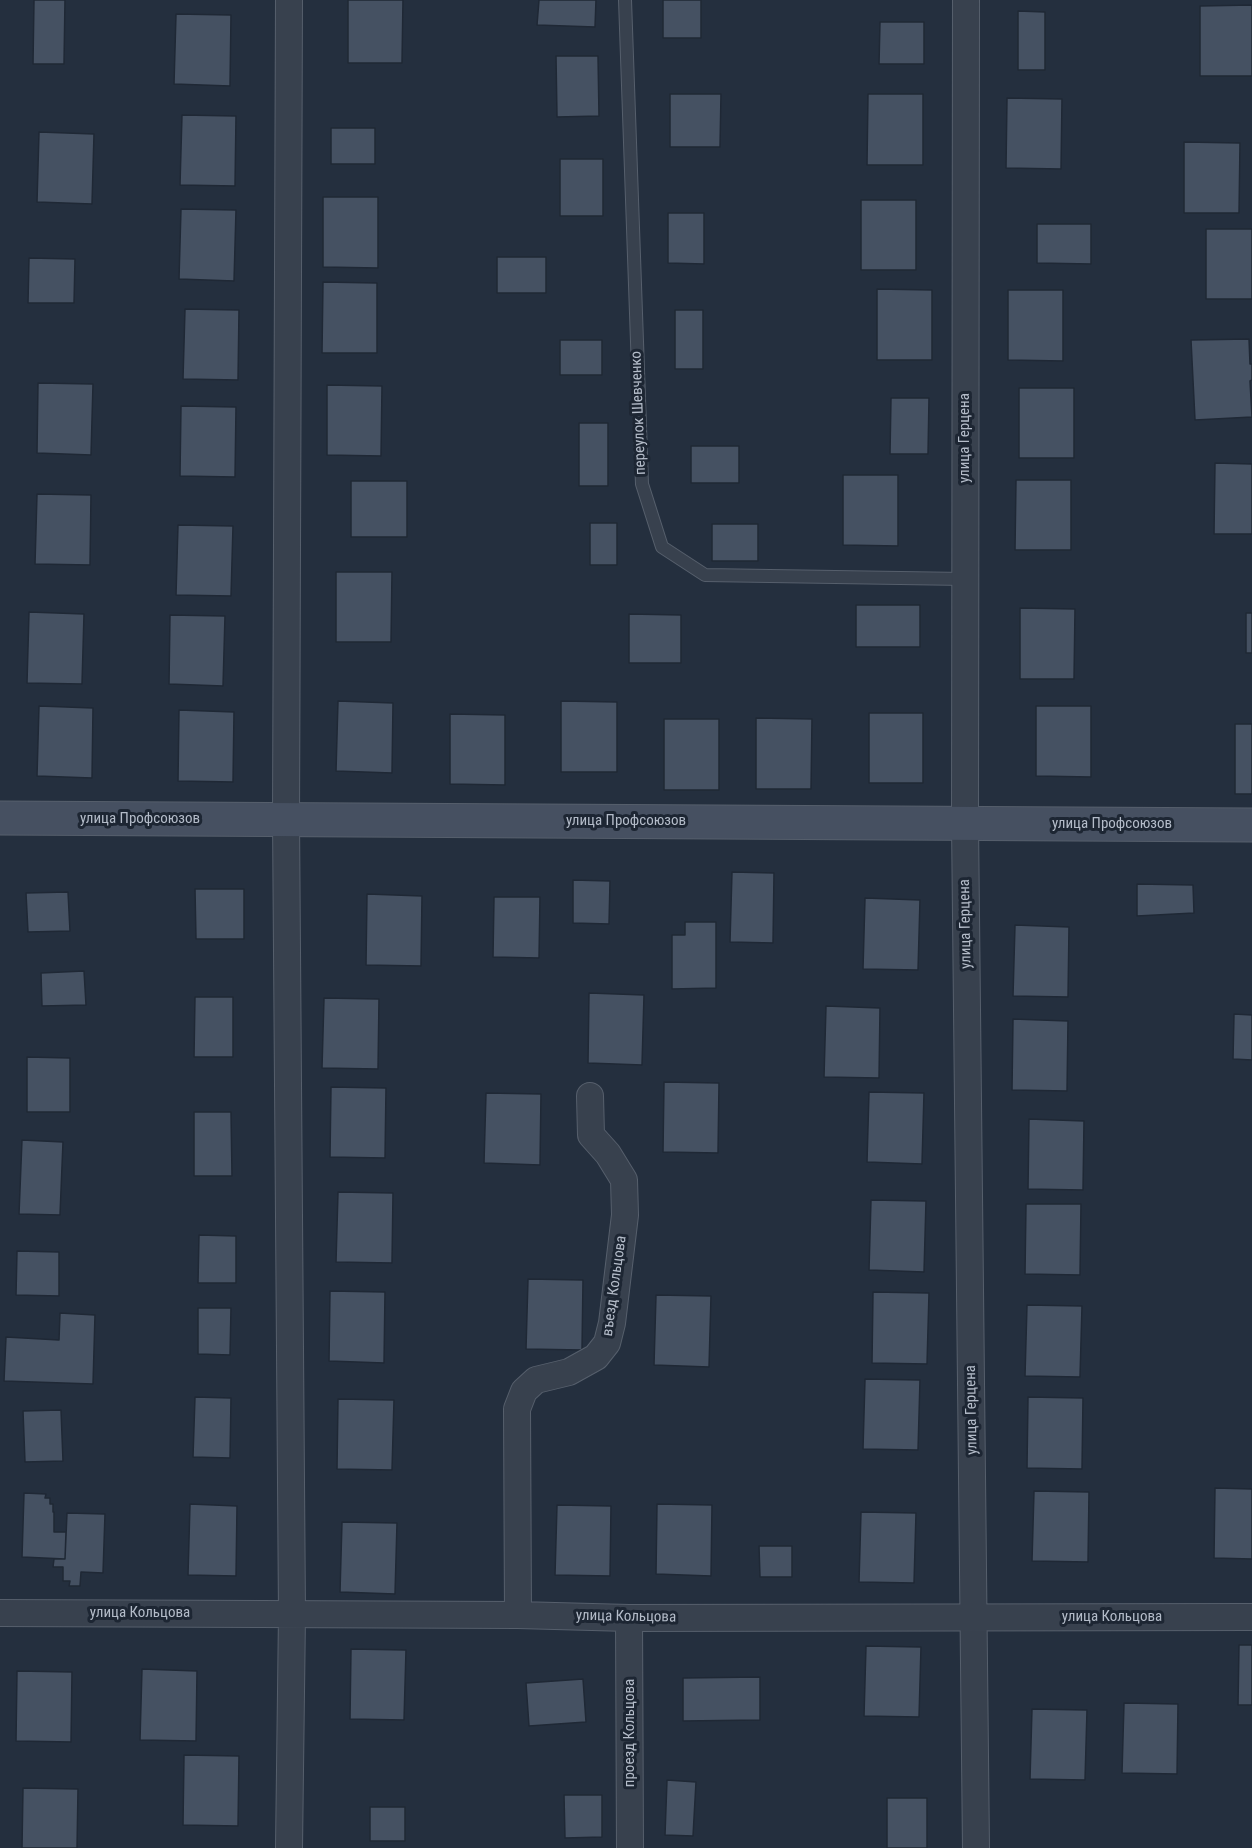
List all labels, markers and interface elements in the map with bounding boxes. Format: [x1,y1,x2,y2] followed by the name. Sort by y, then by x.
[628,351,650,475] street label: переулок Шевченко
[956,393,974,483] street label: улица Герцена
[80,810,200,828] street label: улица Профсоюзов
[566,812,686,830] street label: улица Профсоюзов
[1052,815,1172,833] street label: улица Профсоюзов
[956,879,976,969] street label: улица Герцена
[599,1235,631,1337] street label: въезд Кольцова
[962,1365,982,1455] street label: улица Герцена
[90,1604,190,1622] street label: улица Кольцова
[576,1607,676,1627] street label: улица Кольцова
[1062,1608,1162,1626] street label: улица Кольцова
[621,1679,639,1787] street label: проезд Кольцова

